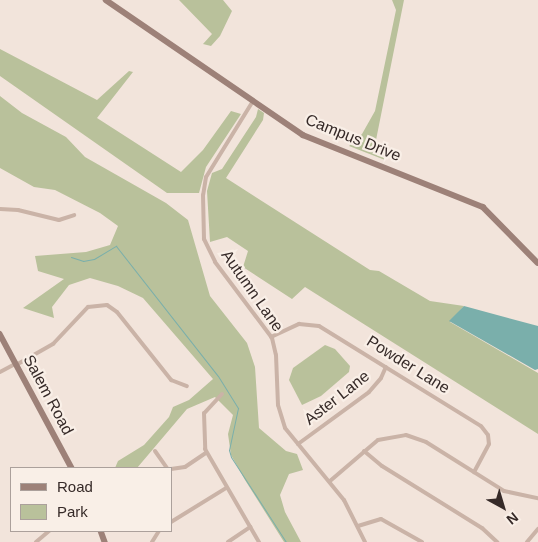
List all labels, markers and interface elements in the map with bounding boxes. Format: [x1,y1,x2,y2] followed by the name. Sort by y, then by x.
[302,110,404,166] street label: Campus Drive
[217,247,287,335] street label: Autumn Lane
[363,332,453,398] street label: Powder Lane
[19,352,77,438] street label: Salem Road
[301,367,373,429] street label: Aster Lane
[10,467,172,532] legend
[57,478,93,495] text: Road
[478,482,528,532] north arrow
[57,503,88,520] text: Park
[503,509,521,528] text: N

